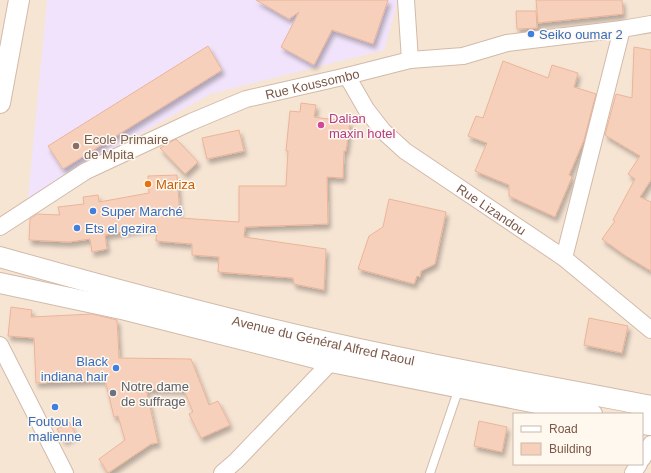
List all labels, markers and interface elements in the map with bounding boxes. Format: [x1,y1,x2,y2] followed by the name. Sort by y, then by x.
[539,27,623,42] place label: Seiko oumar 2
[526,29,536,39] marker: Seiko oumar 2
[264,66,361,102] street label: Rue Koussombo
[329,111,396,141] place label: Dalian maxin hotel
[316,120,326,130] marker: Dalian maxin hotel
[84,132,169,162] place label: Ecole Primaire de Mpita
[71,141,81,151] marker: Ecole Primaire de Mpita
[156,177,196,192] place label: Mariza
[143,179,153,189] marker: Mariza
[454,181,529,238] street label: Rue Lizandou
[101,204,183,219] place label: Super Marché
[88,206,98,216] marker: Super Marché
[85,221,157,236] place label: Ets el gezira
[72,223,82,233] marker: Ets el gezira
[231,313,416,368] street label: Avenue du Général Alfred Raoul
[41,354,109,384] place label: Black indiana hair
[111,363,121,373] marker: Black indiana hair
[121,379,189,409] place label: Notre dame de suffrage
[108,388,118,398] marker: Notre dame de suffrage
[50,402,60,412] marker: Foutou la malienne
[513,413,643,465] legend
[28,414,83,444] place label: Foutou la malienne
[549,422,578,436] text: Road
[549,442,592,456] text: Building

